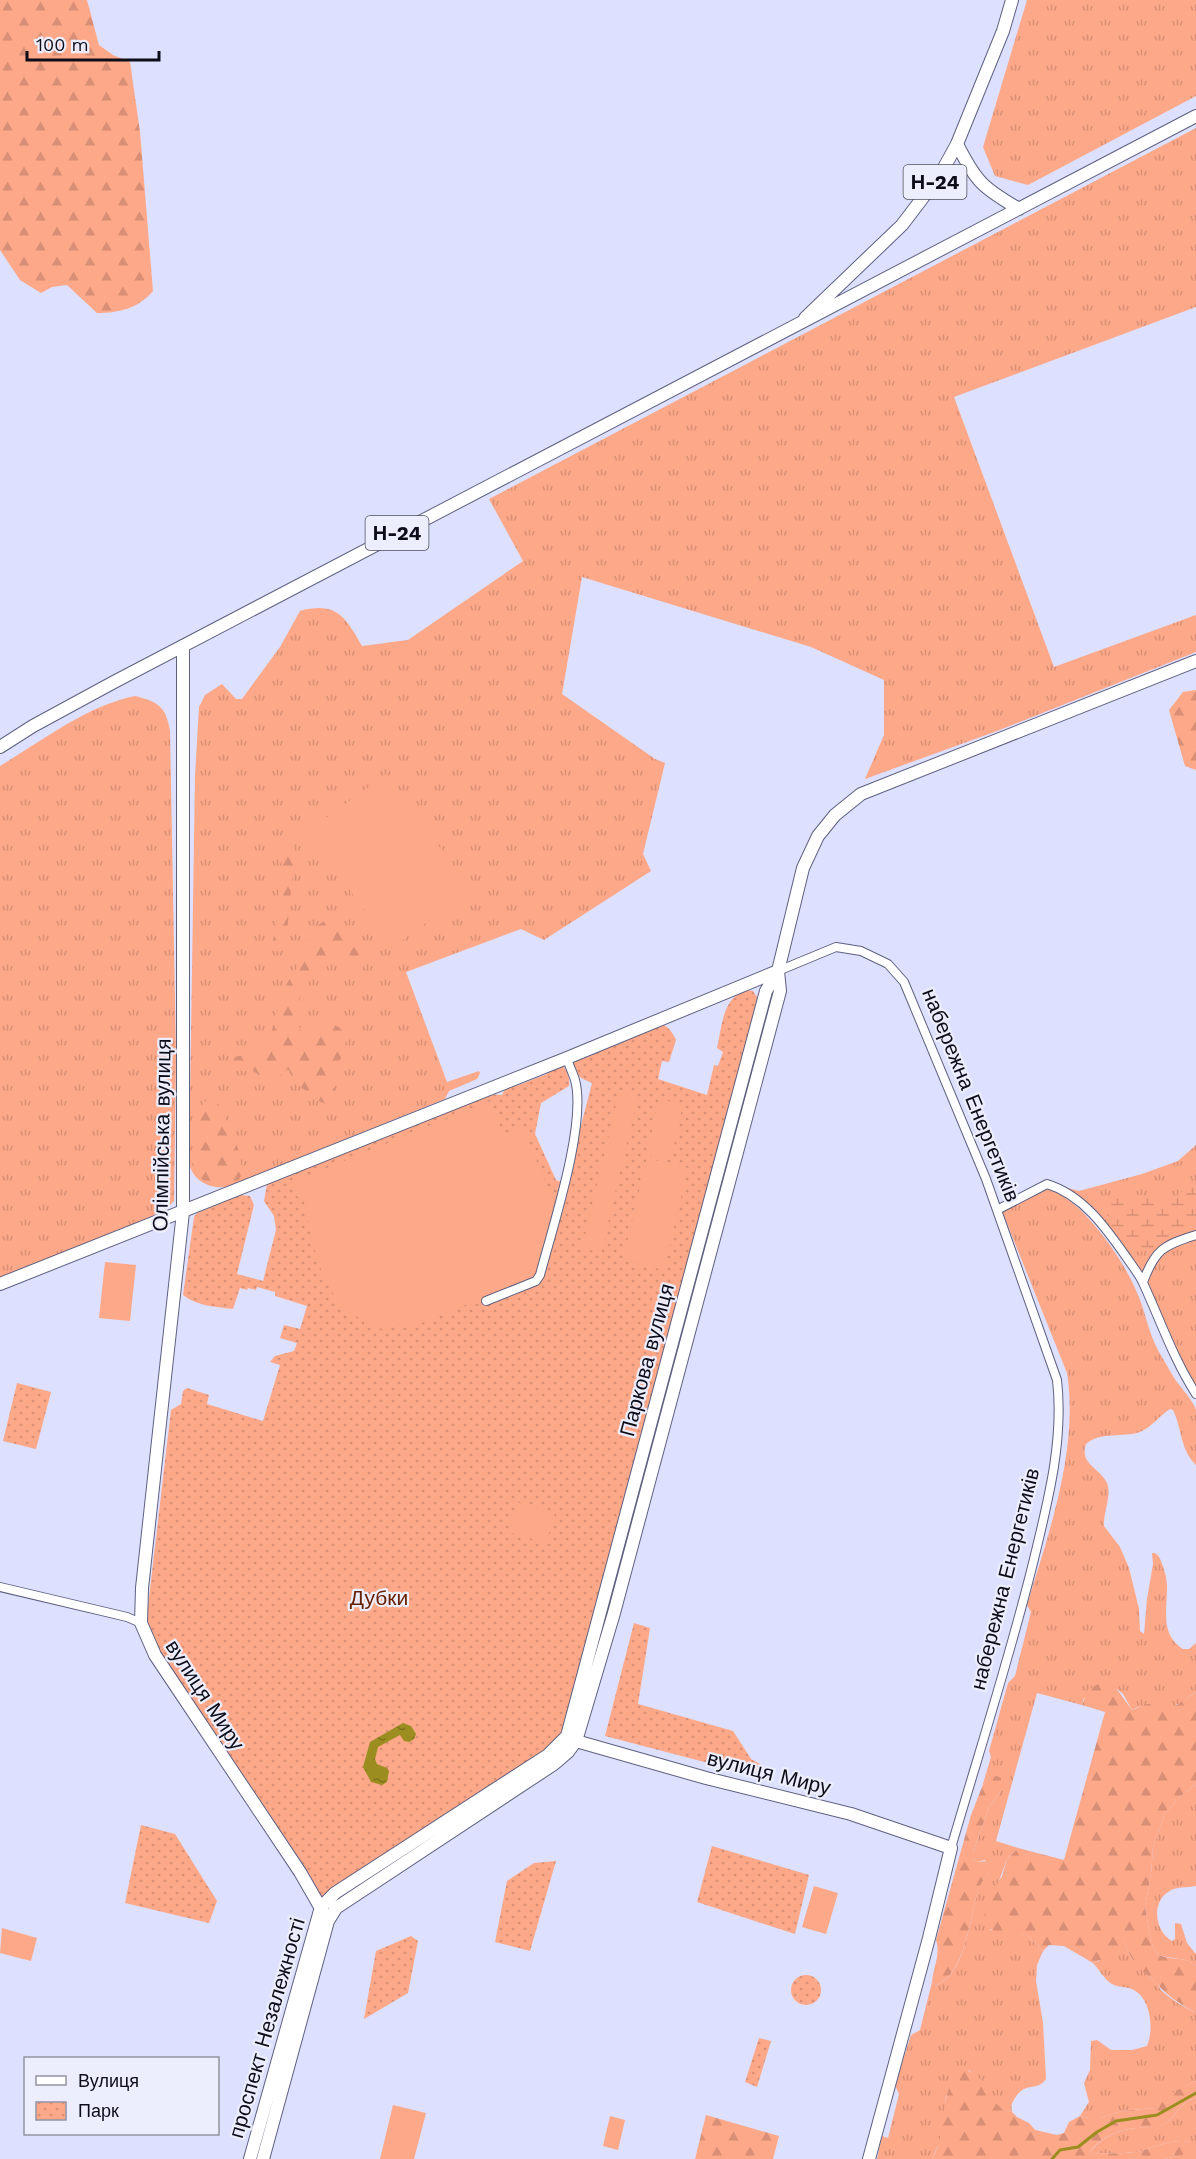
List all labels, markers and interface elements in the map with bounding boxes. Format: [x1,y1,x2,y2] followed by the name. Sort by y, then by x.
[27,24,159,62] scale bar
[36,34,89,55] text: 100 m
[904,165,966,199] road number: Н-24
[366,516,428,550] road number: Н-24
[917,984,1026,1205] street label: набережна Енергетиків
[147,1038,176,1232] street label: Олімпійська вулиця
[614,1281,679,1439] street label: Паркова вулиця
[965,1465,1044,1692] street label: набережна Енергетиків
[350,1585,408,1610] park label: Дубки
[161,1635,251,1755] street label: вулиця Миру
[705,1745,834,1800] street label: вулиця Миру
[223,1915,310,2141] street label: проспект Незалежності
[24,2057,219,2135] legend
[78,2070,139,2091] text: Вулиця
[78,2100,119,2121] text: Парк

